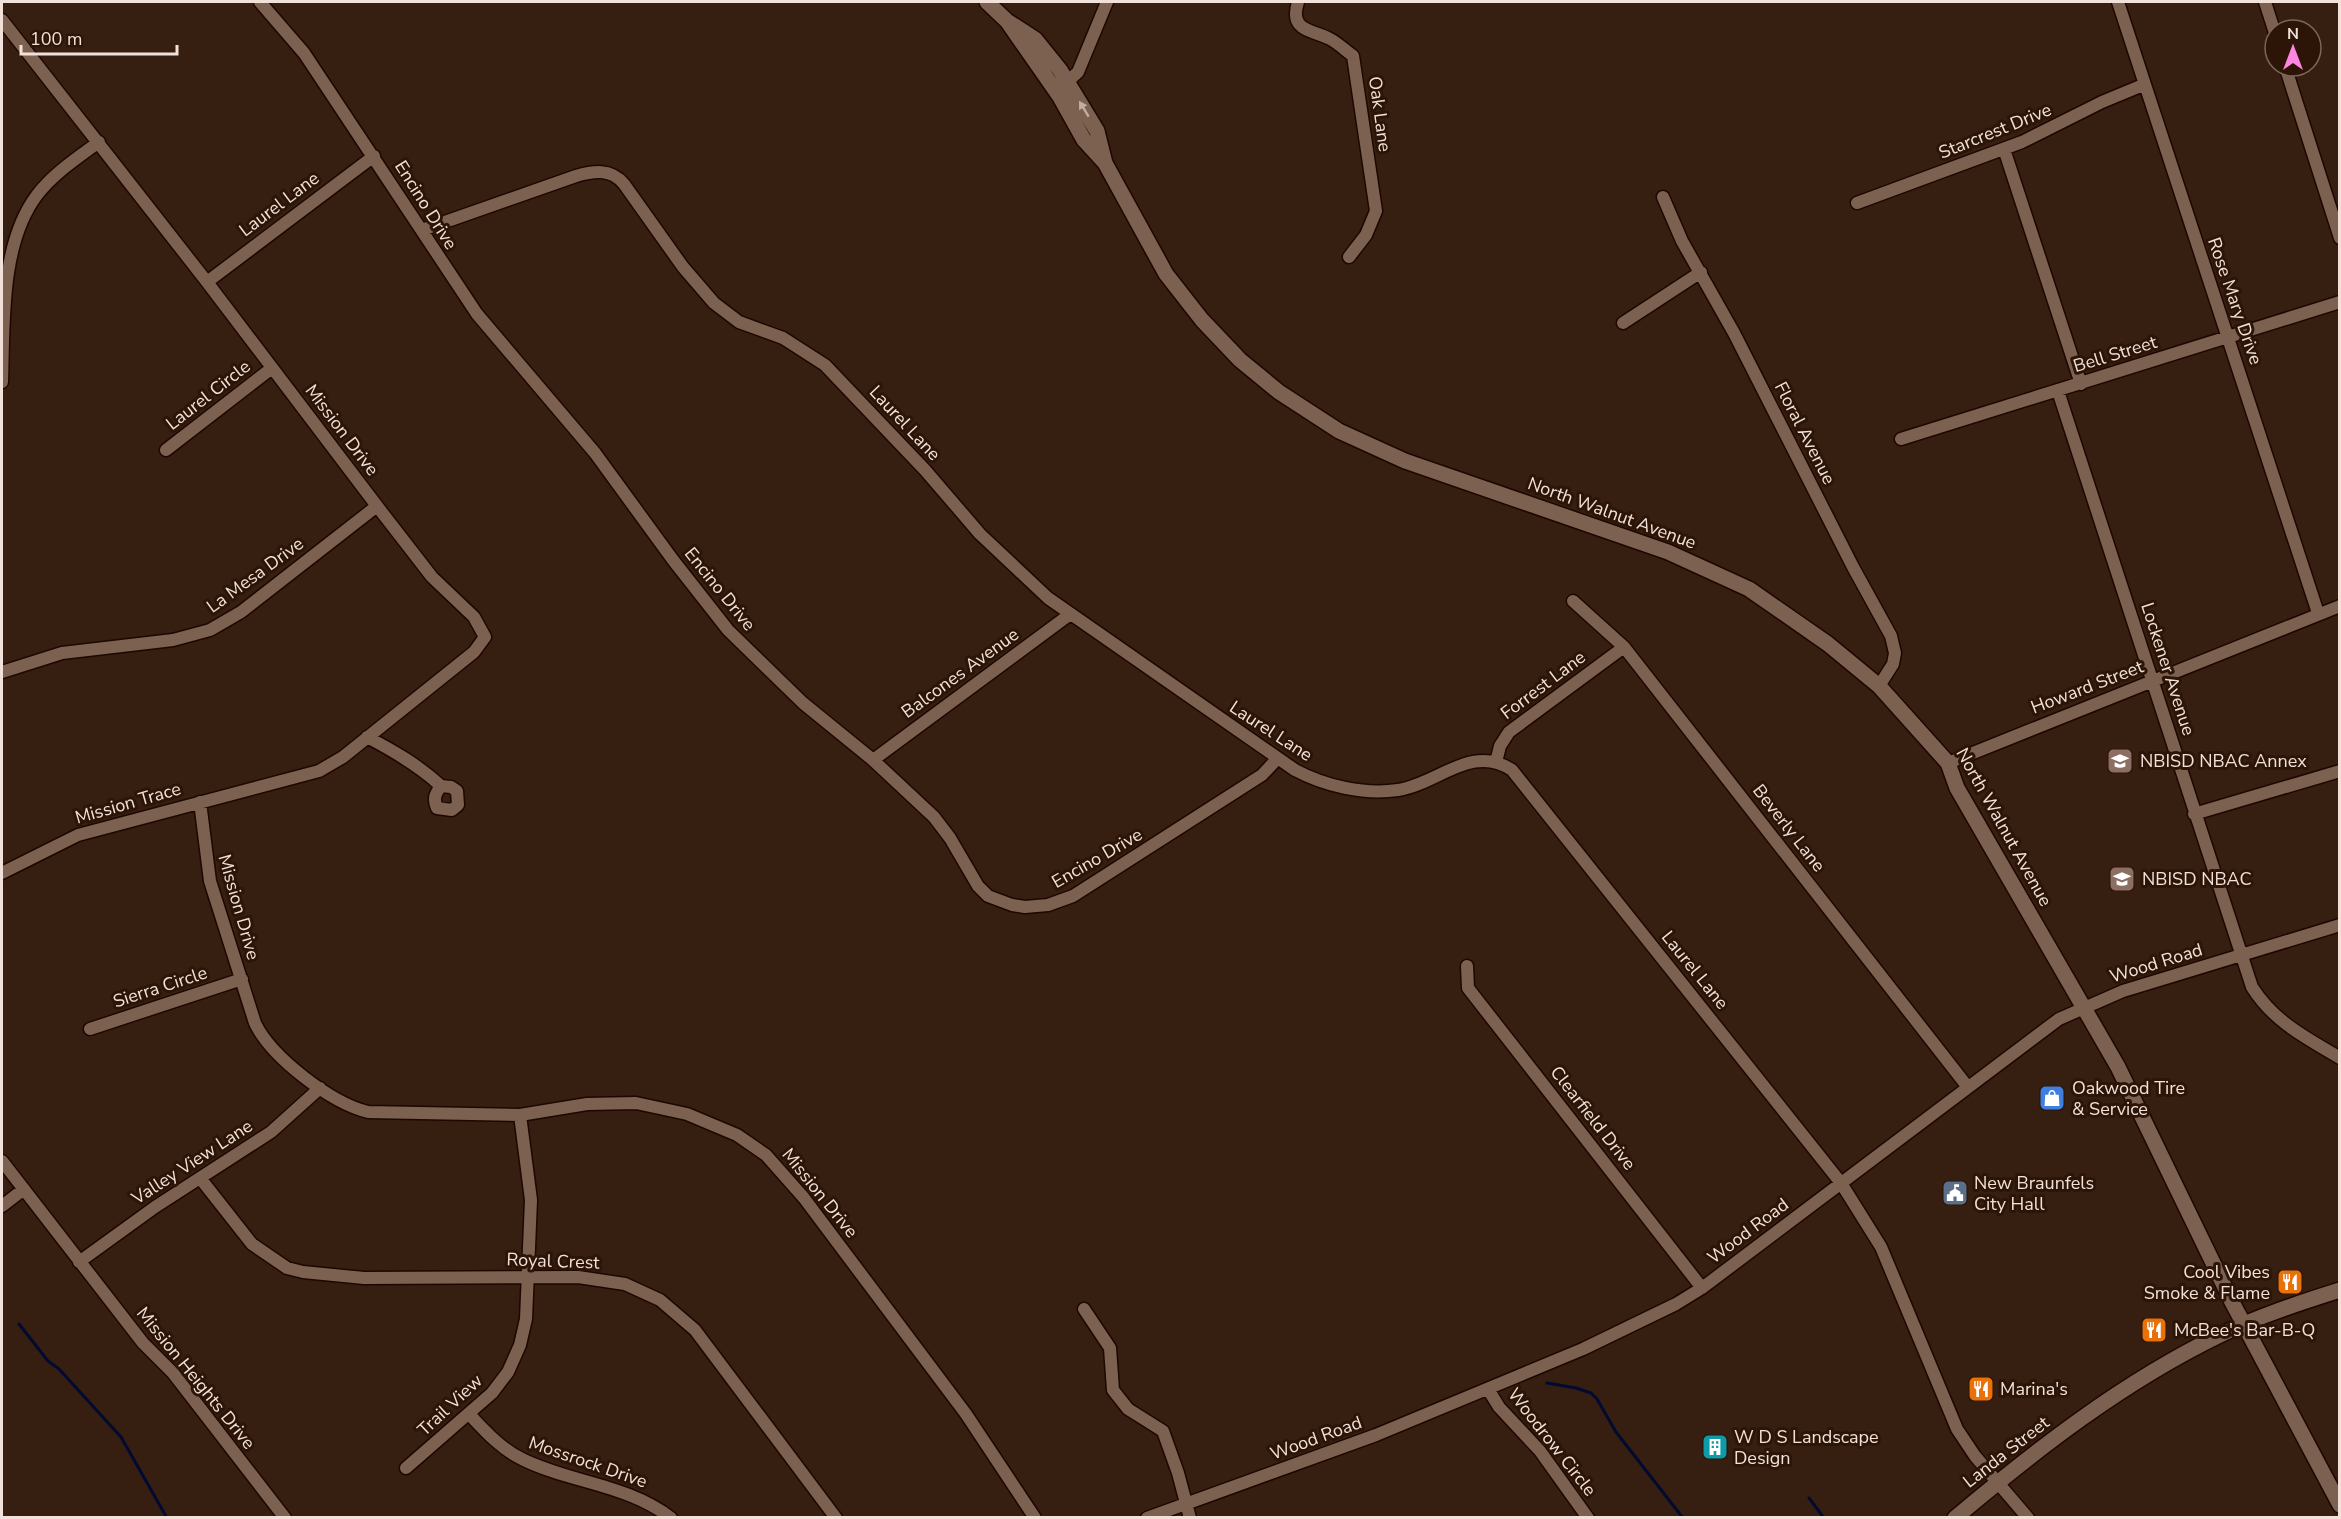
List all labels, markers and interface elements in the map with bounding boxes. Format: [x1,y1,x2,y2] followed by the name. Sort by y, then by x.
[21,18,177,56] scale bar
[2263,18,2323,78] north arrow
[2287,23,2299,45] text: N
[30,27,82,51] text: 100 m
[1363,75,1397,153] street label: Oak Lane
[1935,97,2055,165] street label: Starcrest Drive
[1079,100,1089,117] one-way arrow
[389,156,463,254] street label: Encino Drive
[234,166,324,242] street label: Laurel Lane
[2202,234,2268,368] street label: Rose Mary Drive
[2070,330,2160,378] street label: Bell Street
[161,354,255,436] street label: Laurel Circle
[1769,378,1841,488] street label: Floral Avenue
[300,379,384,481] street label: Mission Drive
[864,380,946,466] street label: Laurel Lane
[1524,471,1700,555] street label: North Walnut Avenue
[202,532,308,618] street label: La Mesa Drive
[679,542,761,636] street label: Encino Drive
[2135,599,2201,739] street label: Lockener Avenue
[897,622,1023,724] street label: Balcones Avenue
[1496,645,1590,725] street label: Forrest Lane
[2027,654,2147,719] street label: Howard Street
[1225,695,1317,767] street label: Laurel Lane
[1950,744,2058,910] street label: North Walnut Avenue
[2105,746,2135,776] school or university icon: NBISD NBAC Annex
[2140,749,2307,773] place label: NBISD NBAC Annex
[72,776,184,830] street label: Mission Trace
[1747,779,1831,877] street label: Beverly Lane
[1047,822,1147,894] street label: Encino Drive
[212,851,266,963] street label: Mission Drive
[2107,864,2137,894] school or university icon: NBISD NBAC
[2142,867,2252,891] place label: NBISD NBAC
[1656,926,1734,1014] street label: Laurel Lane
[2107,938,2205,988] street label: Wood Road
[110,961,210,1013] street label: Sierra Circle
[1545,1061,1641,1175] street label: Clearfield Drive
[2072,1076,2185,1121] place label: Oakwood Tire & Service
[2037,1083,2067,1113] shop icon: Oakwood Tire & Service
[126,1114,257,1211] street label: Valley View Lane
[776,1143,864,1243] street label: Mission Drive
[1974,1171,2094,1216] place label: New Braunfels City Hall
[1940,1178,1970,1208] public building icon: New Braunfels City Hall
[1703,1193,1793,1269] street label: Wood Road
[506,1247,601,1275] street label: Royal Crest
[2144,1260,2270,1305] place label: Cool Vibes Smoke & Flame
[2275,1267,2305,1297] restaurant icon: Cool Vibes Smoke & Flame
[131,1302,261,1454] street label: Mission Heights Drive
[2139,1315,2169,1345] restaurant icon: McBee's Bar-B-Q
[2174,1318,2315,1342] place label: McBee's Bar-B-Q
[412,1369,488,1441] street label: Trail View
[1966,1374,1996,1404] restaurant icon: Marina's
[2000,1377,2068,1401] place label: Marina's
[1502,1383,1602,1501] street label: Woodrow Circle
[1267,1410,1365,1466] street label: Wood Road
[1958,1410,2055,1493] street label: Landa Street
[1734,1425,1879,1470] place label: W D S Landscape Design
[526,1431,650,1493] street label: Mossrock Drive
[1700,1432,1730,1462] building icon: W D S Landscape Design

